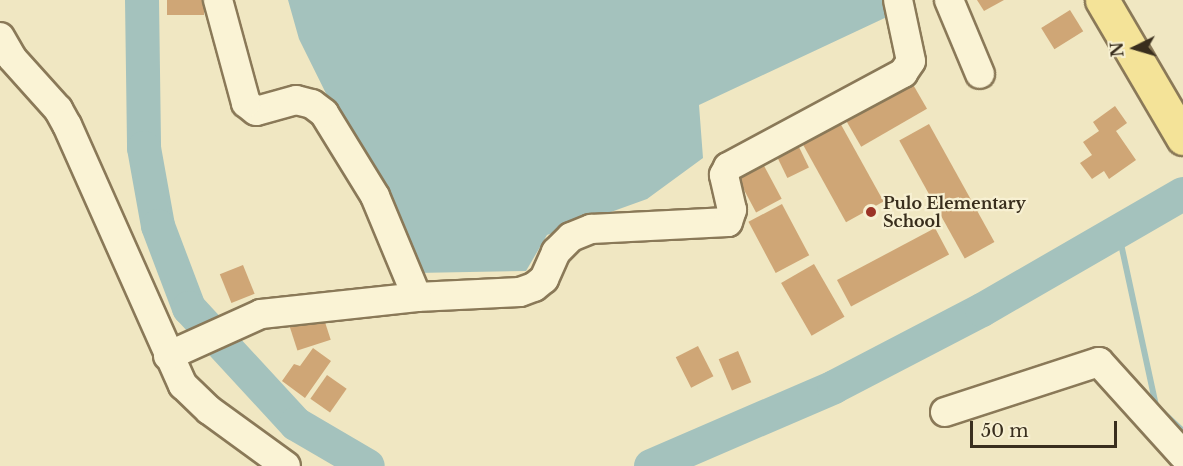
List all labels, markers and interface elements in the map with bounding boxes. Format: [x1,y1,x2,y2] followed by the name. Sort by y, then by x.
[1105,18,1165,78] north arrow
[1106,41,1128,58] text: N
[883,193,1026,231] place label: Pulo Elementary School
[864,205,878,219] marker: Pulo Elementary School
[973,409,1120,447] scale bar
[981,420,1029,442] text: 50 m

